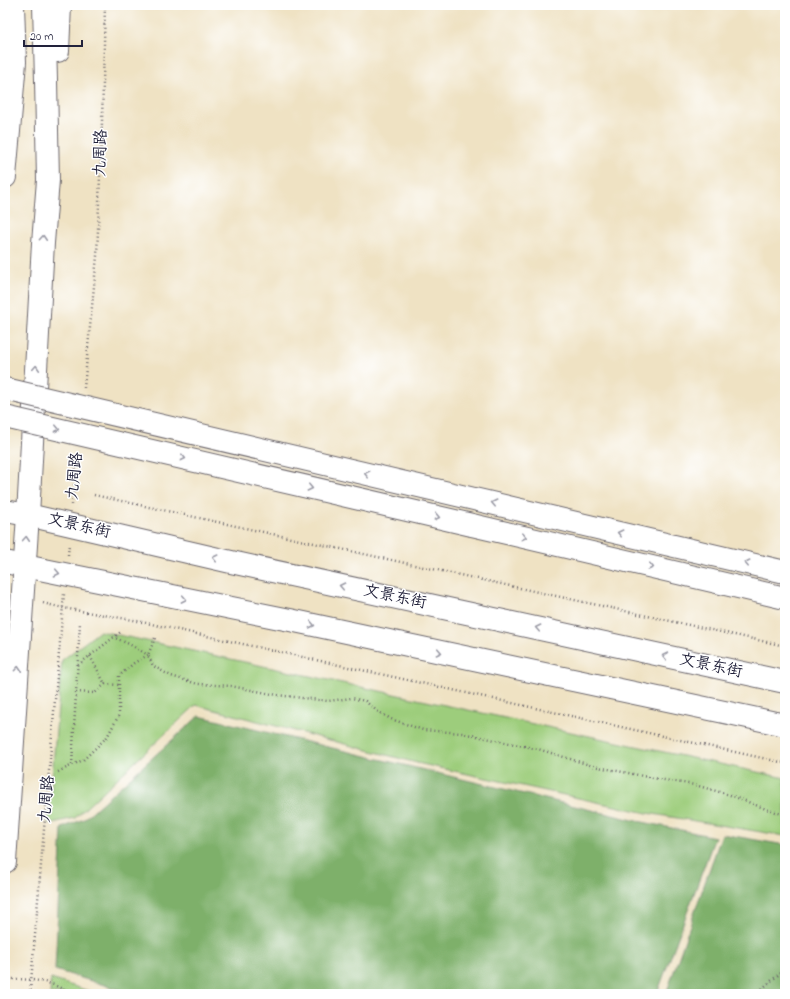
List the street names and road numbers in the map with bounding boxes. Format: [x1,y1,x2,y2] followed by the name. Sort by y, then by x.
[88,129,114,177] street label: 九周路
[61,451,89,501] street label: 九周路
[45,507,113,545] street label: 文景东街
[361,579,429,615] street label: 文景东街
[677,648,745,684] street label: 文景东街
[33,774,61,824] street label: 九周路

